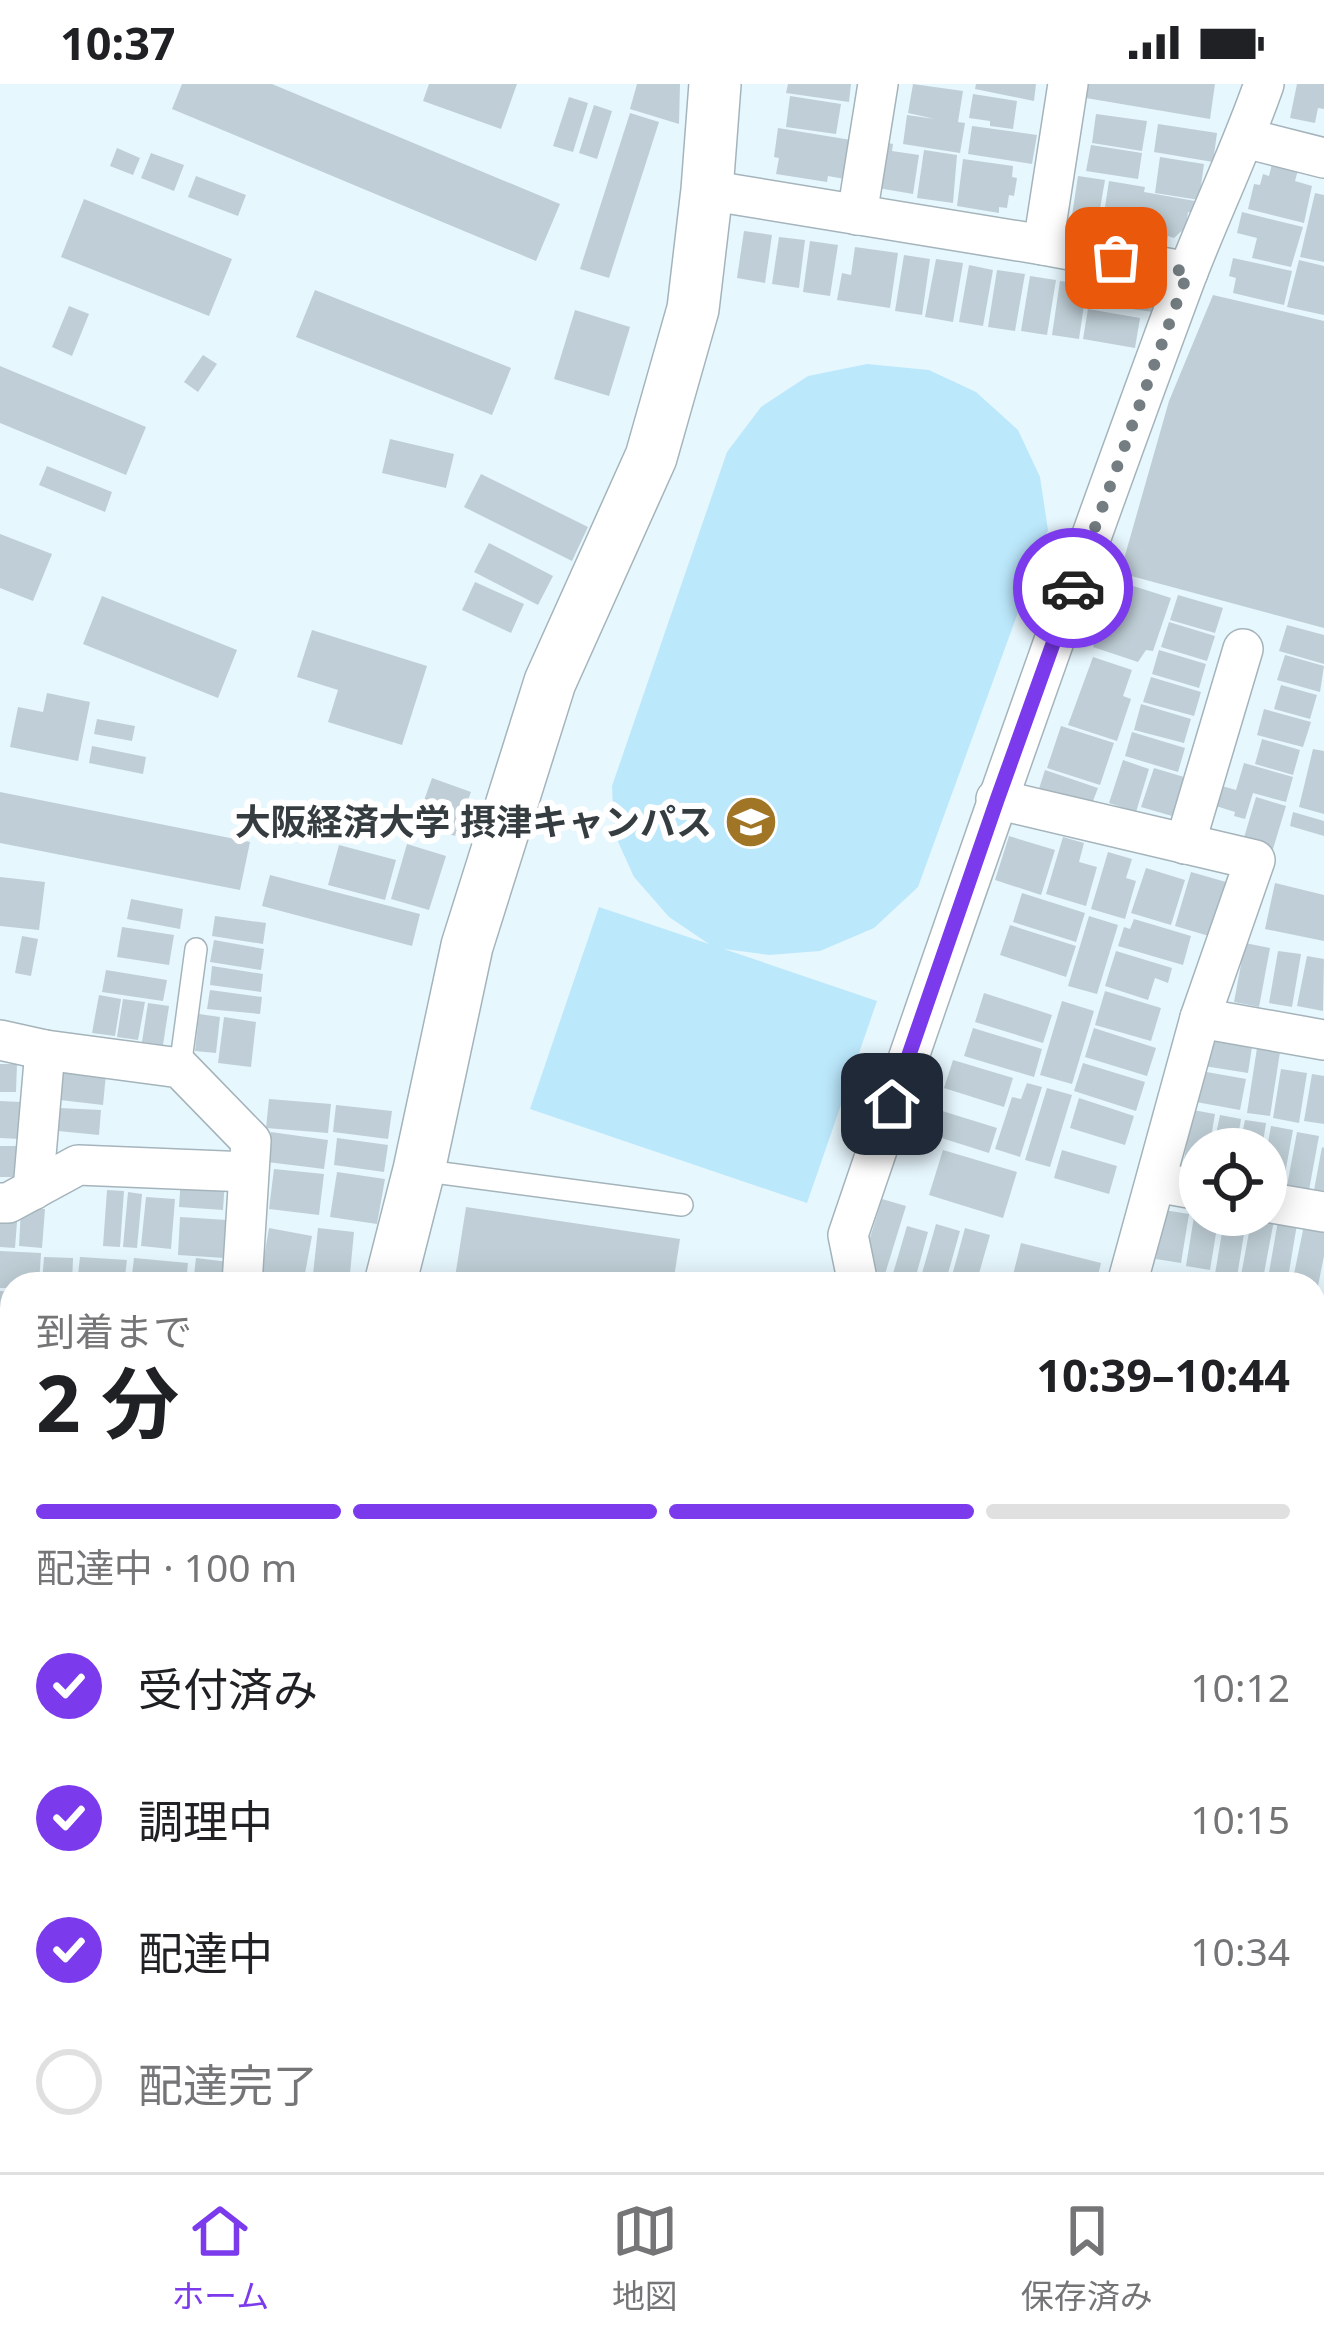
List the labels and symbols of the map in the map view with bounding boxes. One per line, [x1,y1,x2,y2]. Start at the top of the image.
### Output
pin [1065,207,1167,309]
courier [1013,528,1133,648]
school or university icon: 大阪経済大学 摂津キャンパス [723,794,779,850]
place label: 大阪経済大学 摂津キャンパス [235,797,712,846]
pin [841,1053,943,1155]

